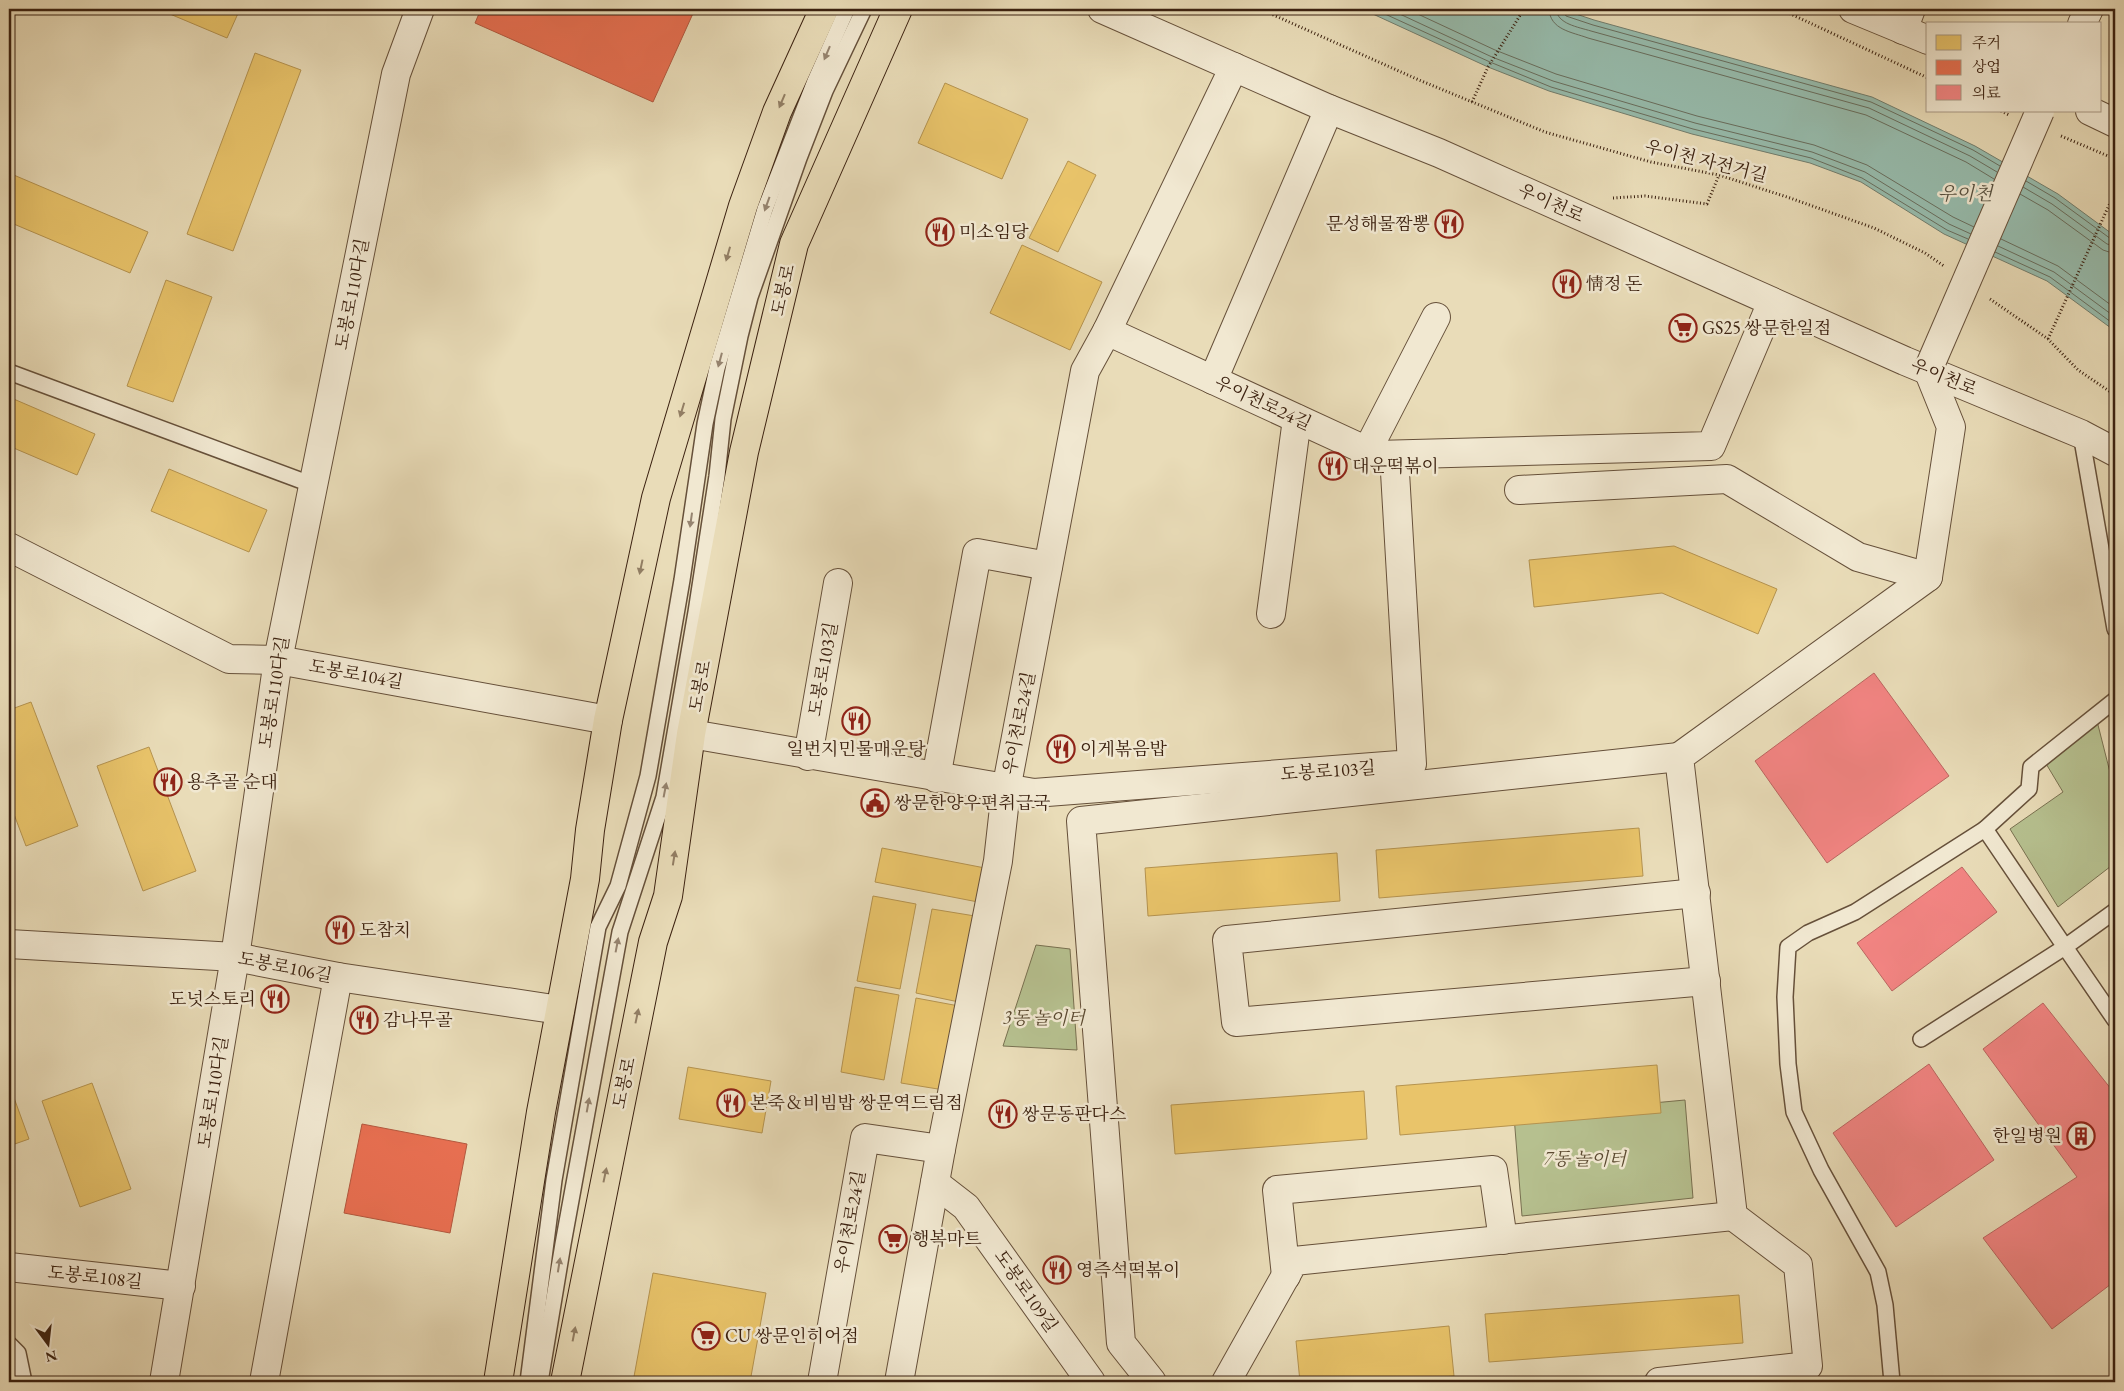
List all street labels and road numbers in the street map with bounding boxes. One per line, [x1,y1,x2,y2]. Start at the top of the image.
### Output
street label: 우이천 자전거길 [1643,134,1770,187]
street label: 우이천로 [1515,178,1588,227]
street label: 도봉로110다길 [329,236,374,351]
street label: 도봉로 [765,262,800,318]
street label: 우이천로 [1908,353,1981,400]
street label: 우이천로24길 [1211,370,1315,435]
street label: 도봉로103길 [803,620,842,718]
street label: 도봉로110다길 [253,634,294,749]
street label: 도봉로104길 [307,654,405,693]
street label: 도봉로 [683,658,716,714]
street label: 우이천로24길 [997,670,1040,776]
street label: 도봉로103길 [1280,756,1376,785]
street label: 도봉로106길 [236,946,334,987]
street label: 도봉로110다길 [192,1034,233,1149]
street label: 도봉로 [607,1055,640,1111]
street label: 우이천로24길 [829,1169,870,1275]
street label: 도봉로109길 [990,1245,1063,1336]
street label: 도봉로108길 [46,1260,144,1293]

